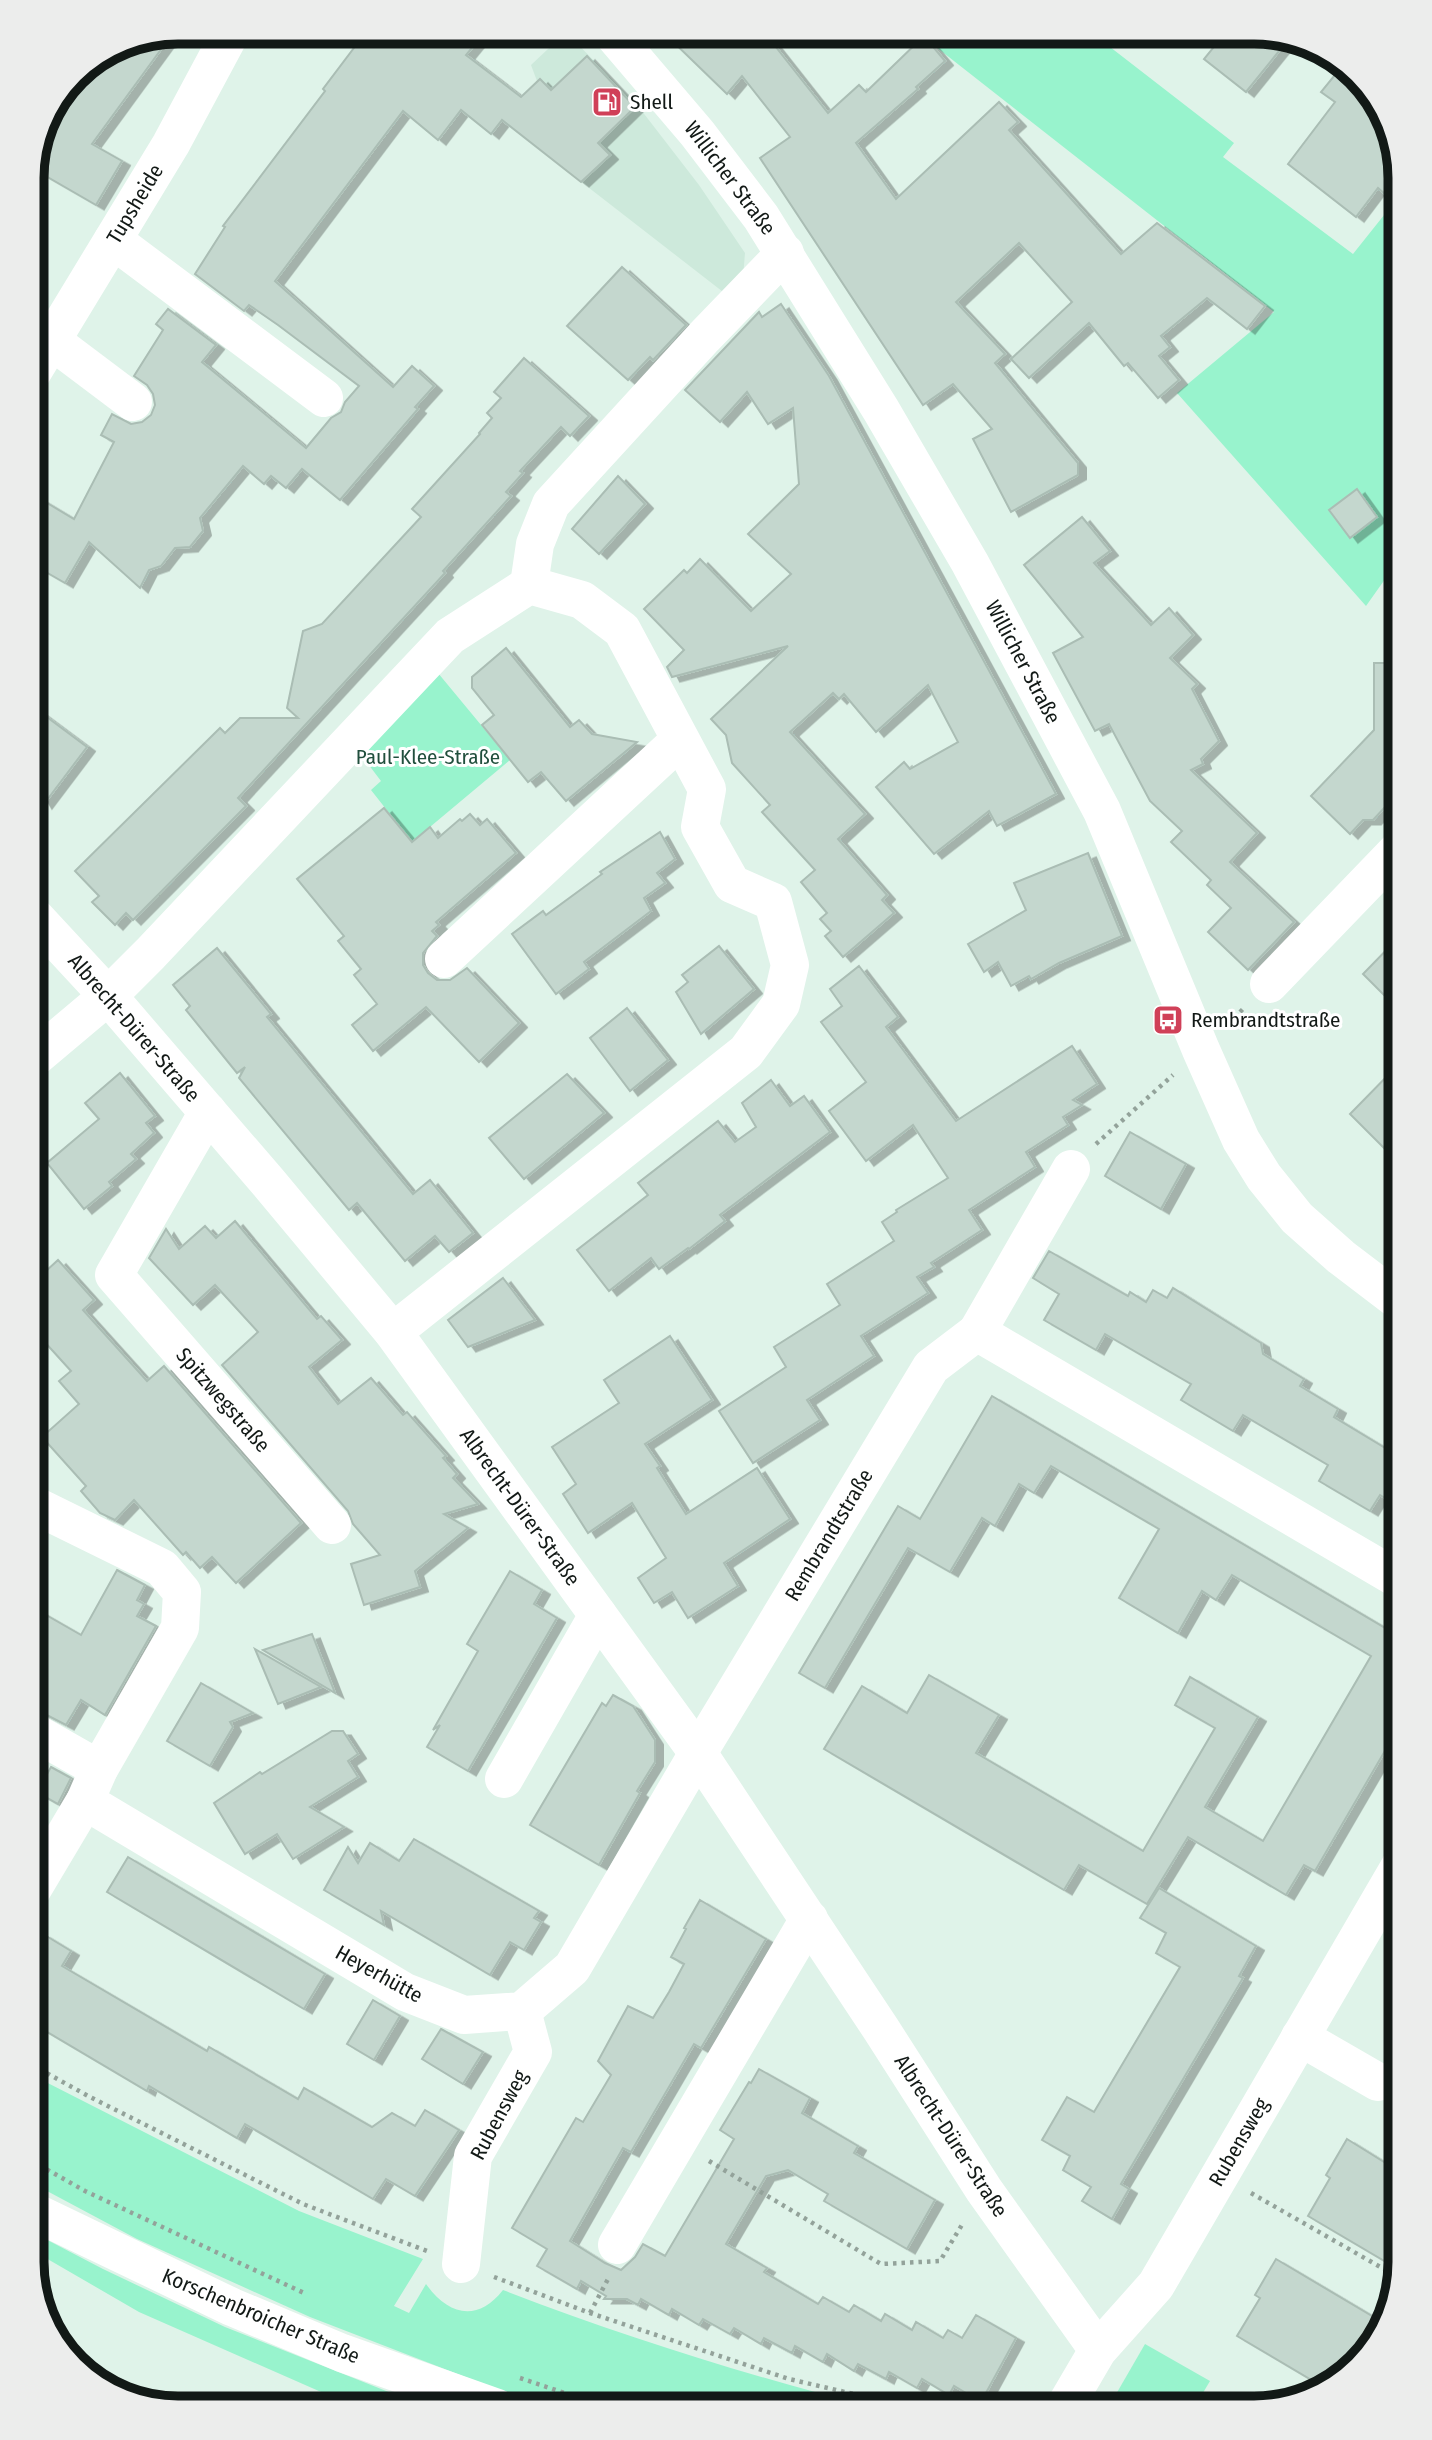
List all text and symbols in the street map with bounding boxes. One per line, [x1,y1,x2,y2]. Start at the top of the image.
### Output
fuel station icon: Shell [590,85,624,119]
place label: Shell [630,89,673,115]
street label: Willicher Straße [679,116,781,240]
street label: Tupsheide [101,159,169,249]
street label: Willicher Straße [980,596,1066,728]
park label: Paul-Klee-Straße [356,744,500,770]
street label: Albrecht-Dürer-Straße [62,948,206,1108]
bus stop icon: Rembrandtstraße [1151,1003,1185,1037]
place label: Rembrandtstraße [1191,1007,1340,1033]
street label: Spitzwegstraße [170,1342,276,1458]
street label: Albrecht-Dürer-Straße [454,1423,586,1591]
street label: Rembrandtstraße [779,1464,879,1606]
street label: Heyerhütte [331,1939,427,2009]
street label: Albrecht-Dürer-Straße [889,2050,1013,2222]
street label: Rubensweg [465,2066,534,2164]
street label: Rubensweg [1203,2093,1275,2191]
street label: Korschenbroicher Straße [158,2263,364,2369]

